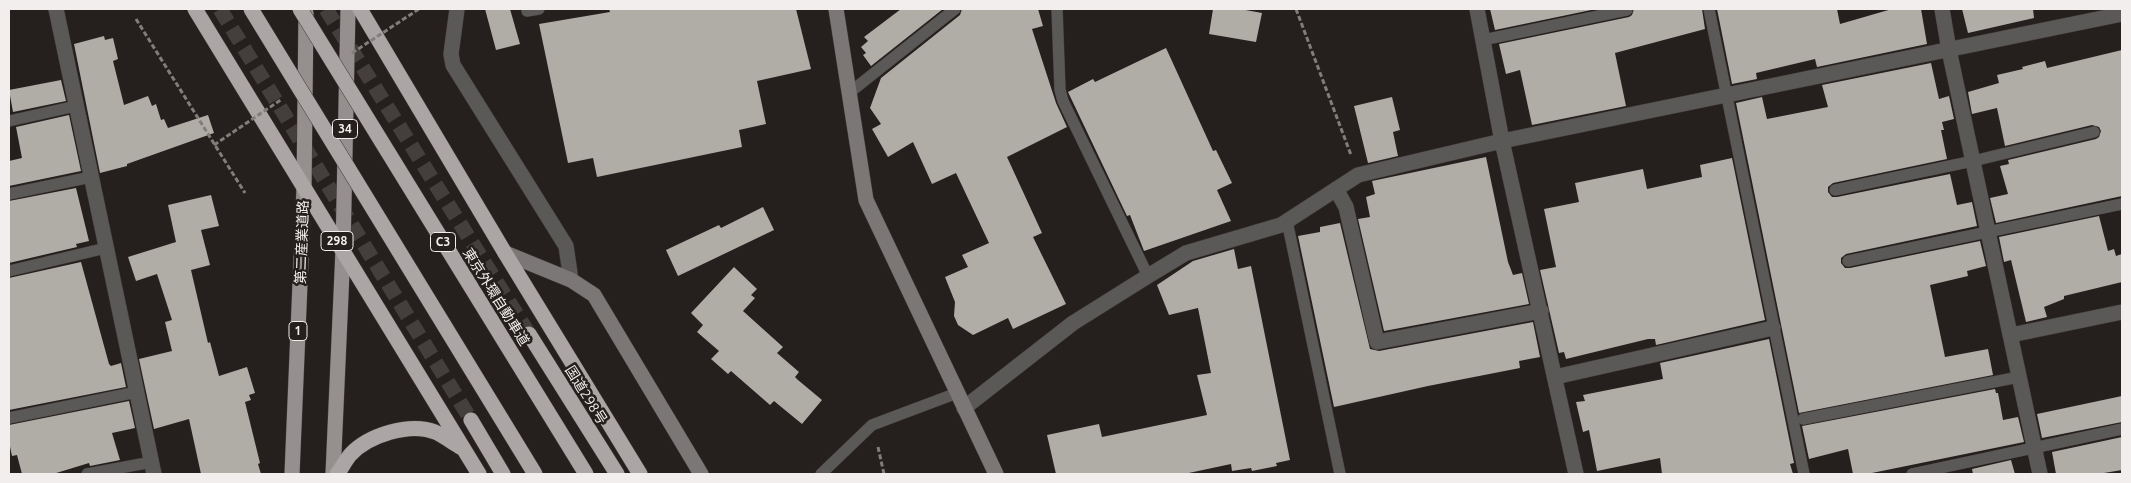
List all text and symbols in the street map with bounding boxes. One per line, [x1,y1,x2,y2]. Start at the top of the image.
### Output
road number: 34 [332,120,358,138]
street label: 第二産業道路 [292,200,312,284]
road number: 298 [321,232,353,250]
road number: C3 [430,232,456,252]
street label: 東京外環自動車道 [459,245,533,349]
road number: 1 [289,322,307,341]
street label: 国道298号 [561,363,611,427]

